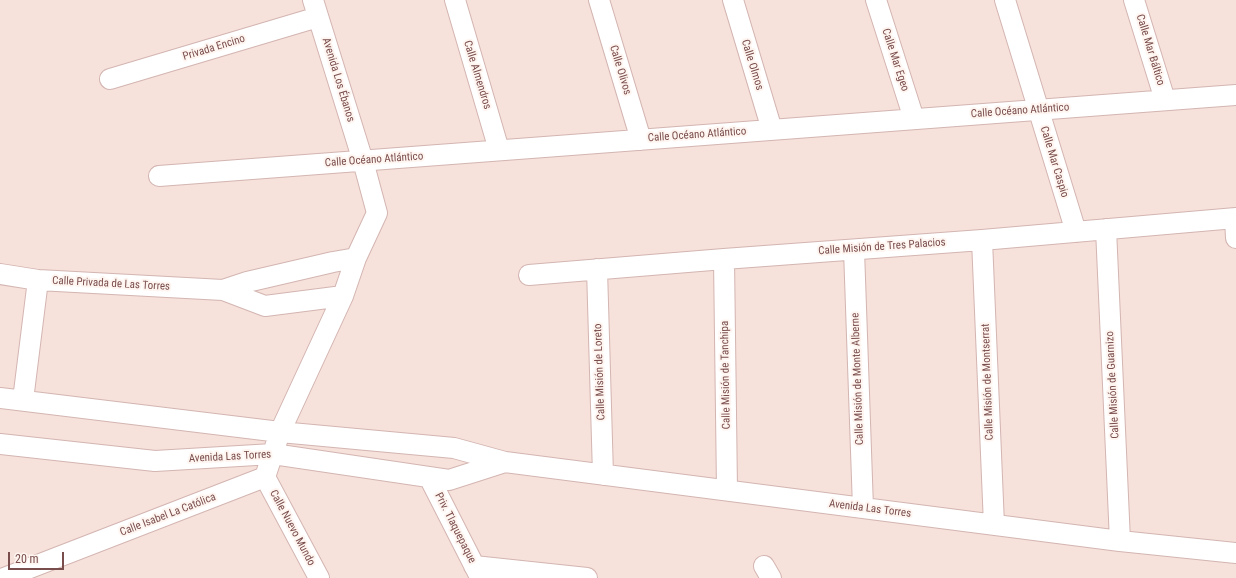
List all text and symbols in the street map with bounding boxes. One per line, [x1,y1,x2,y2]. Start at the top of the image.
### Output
street label: Calle Mar Báltico [1133,13,1167,87]
street label: Calle Mar Egeo [879,27,911,93]
street label: Privada Encino [181,32,247,64]
street label: Avenida Los Ébanos [319,36,357,124]
street label: Calle Olmos [738,38,766,92]
street label: Calle Almendros [460,39,494,111]
street label: Calle Olivos [606,44,634,96]
street label: Calle Océano Atlántico [970,101,1070,121]
street label: Calle Océano Atlántico [647,125,747,145]
street label: Calle Mar Caspio [1037,125,1071,199]
street label: Calle Océano Atlántico [324,150,424,170]
street label: Calle Misión de Tres Palacios [818,236,946,258]
street label: Calle Privada de Las Torres [52,274,170,294]
street label: Calle Misión de Monte Alberne [849,313,867,445]
street label: Calle Misión de Tanchipa [718,321,734,429]
street label: Calle Misión de Loreto [592,323,608,421]
street label: Calle Misión de Montserrat [979,323,997,441]
street label: Calle Misión de Guarnizo [1104,331,1122,439]
street label: Avenida Las Torres [188,448,272,466]
street label: Calle Nuevo Mundo [266,488,318,568]
street label: Priv. Tlaquepaque [431,490,479,566]
street label: Calle Isabel La Católica [118,491,218,539]
street label: Avenida Las Torres [828,497,912,521]
scale bar [10,544,66,570]
text: 20 m [15,552,39,566]

